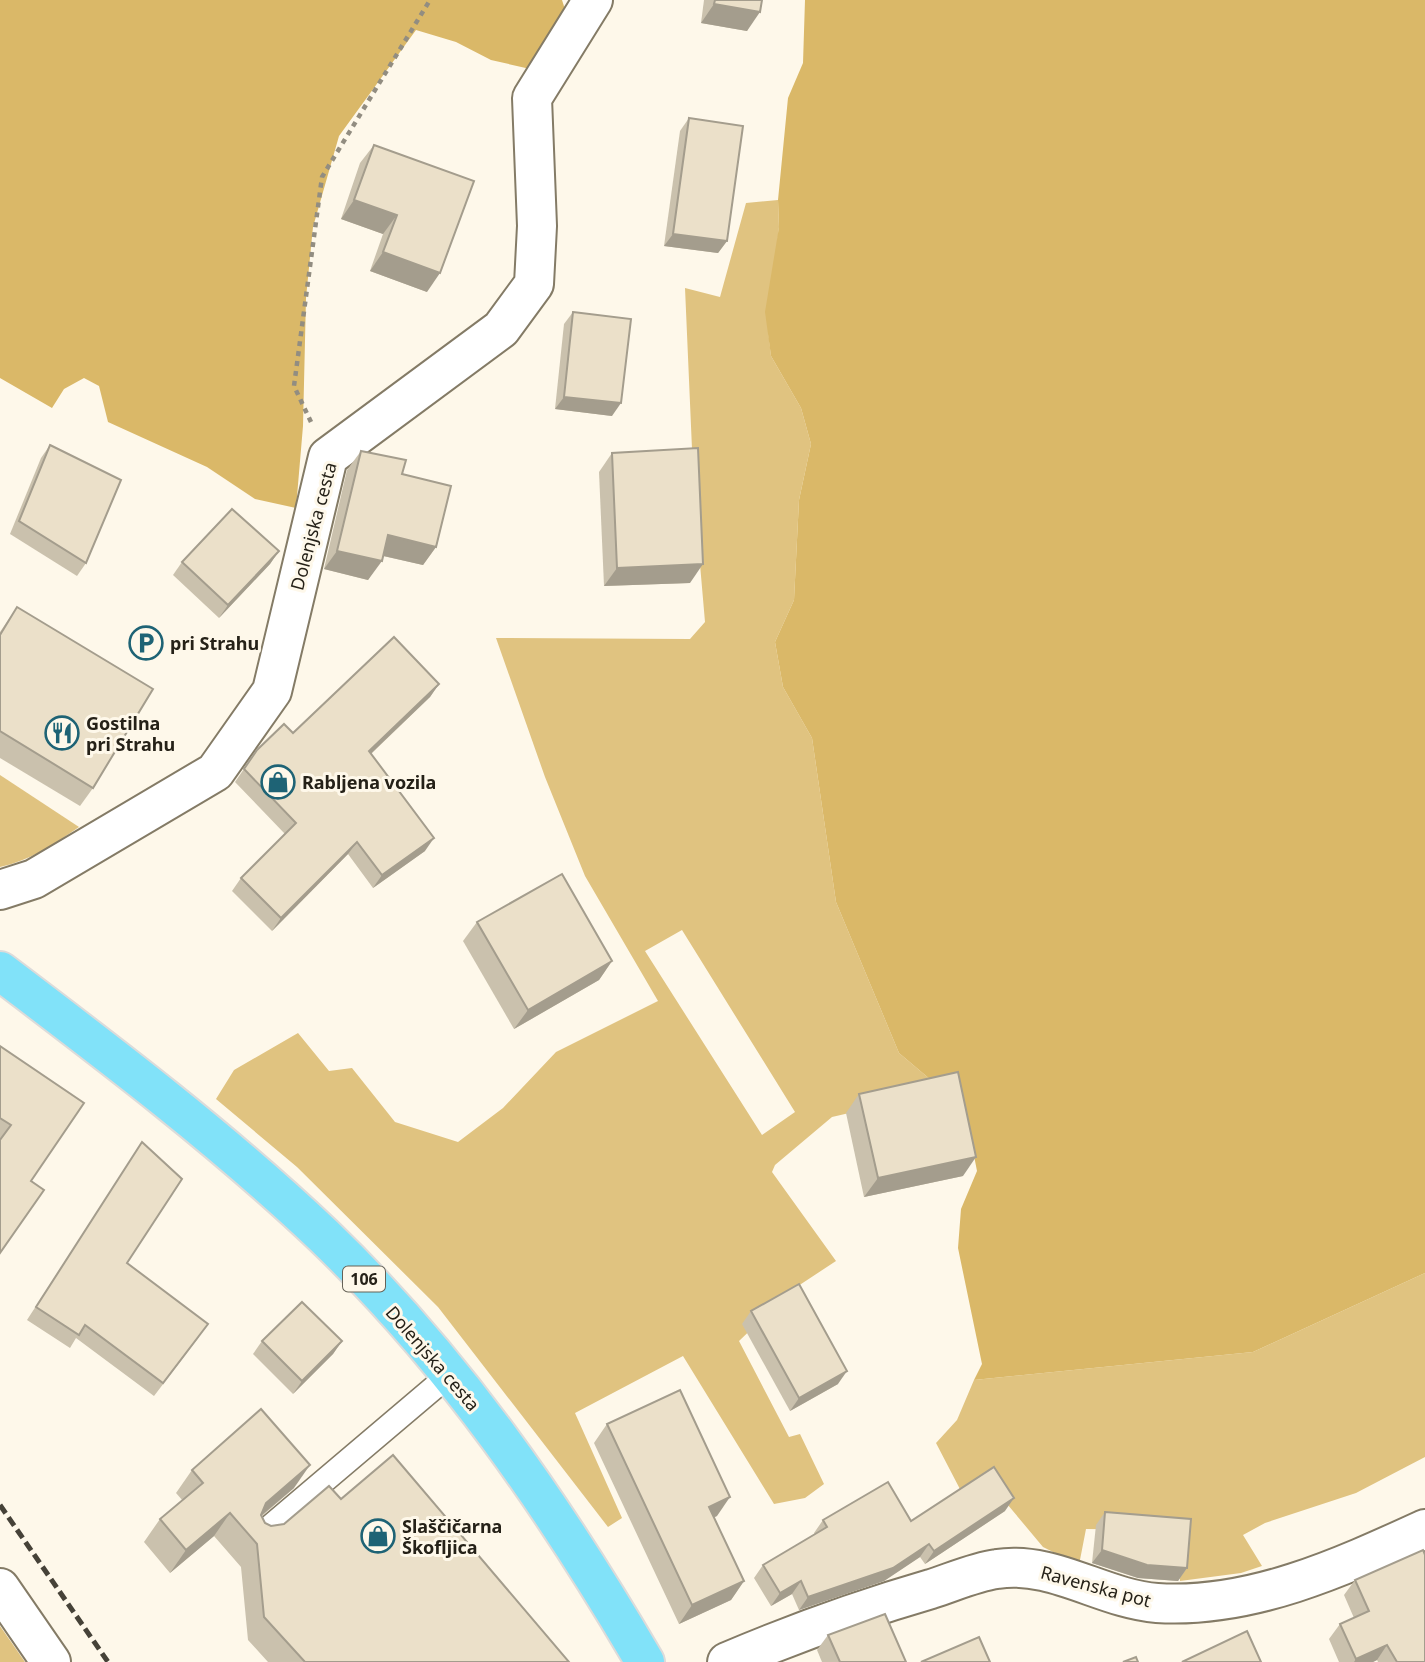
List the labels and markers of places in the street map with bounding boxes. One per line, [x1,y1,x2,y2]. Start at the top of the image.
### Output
parking icon: pri Strahu [127,624,165,662]
place label: pri Strahu [170,631,259,655]
place label: Gostilna pri Strahu [86,711,175,756]
restaurant icon: Gostilna pri Strahu [43,714,81,752]
shop icon: Rabljena vozila [259,763,297,801]
place label: Rabljena vozila [302,770,436,794]
place label: Slaščičarna Škofljica [402,1514,502,1559]
shop icon: Slaščičarna Škofljica [359,1517,397,1555]

